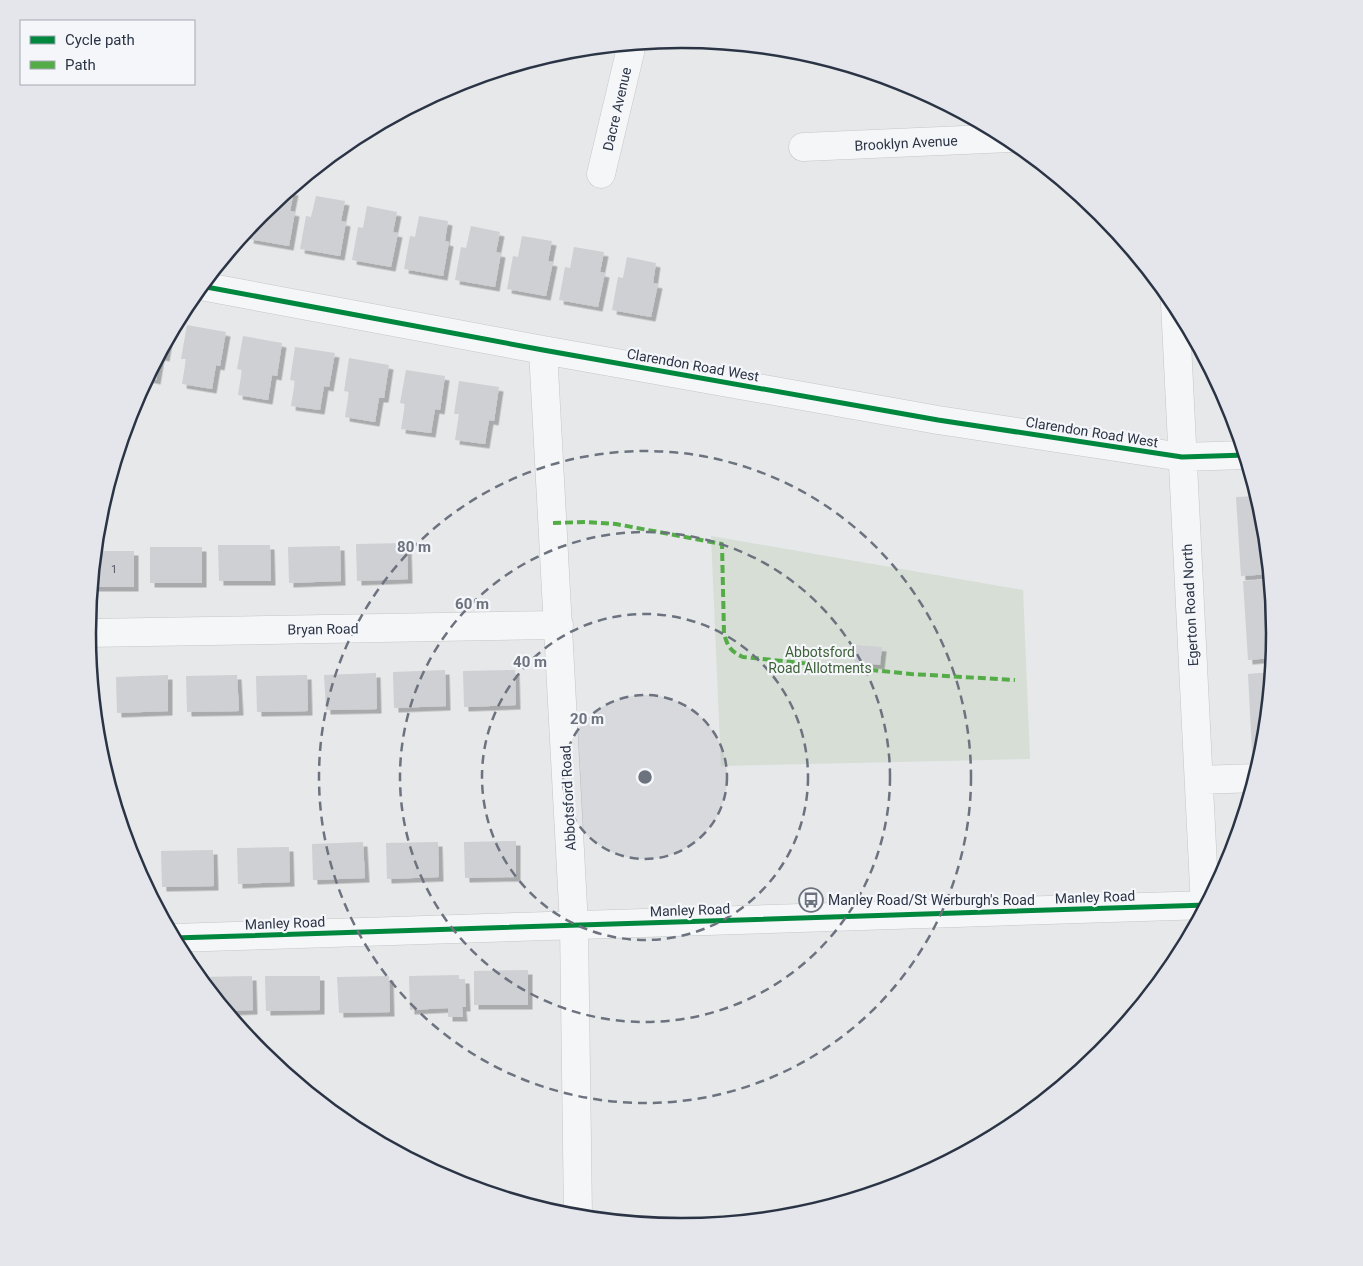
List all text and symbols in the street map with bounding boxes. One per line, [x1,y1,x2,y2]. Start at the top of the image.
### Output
legend [20,20,195,85]
text: Cycle path [65,31,135,49]
text: Path [65,56,96,74]
street label: Dacre Avenue [600,66,634,152]
street label: Brooklyn Avenue [854,132,958,154]
street label: Clarendon Road West [626,345,761,385]
street label: Clarendon Road West [1025,414,1160,450]
text: 80 m [397,538,431,556]
street label: Egerton Road North [1179,543,1201,667]
house number: 1 [111,563,117,576]
text: 60 m [455,595,489,613]
street label: Bryan Road [287,620,359,638]
park label: Abbotsford Road Allotments [768,644,872,676]
text: 40 m [513,653,547,671]
text: 20 m [570,710,604,728]
street label: Abbotsford Road [557,745,579,851]
centre of rings [636,768,654,786]
bus stop icon: Manley Road/St Werburgh's Road [798,887,824,913]
street label: Manley Road [1054,888,1136,906]
place label: Manley Road/St Werburgh's Road [828,892,1035,908]
street label: Manley Road [649,901,731,919]
street label: Manley Road [244,914,326,932]

